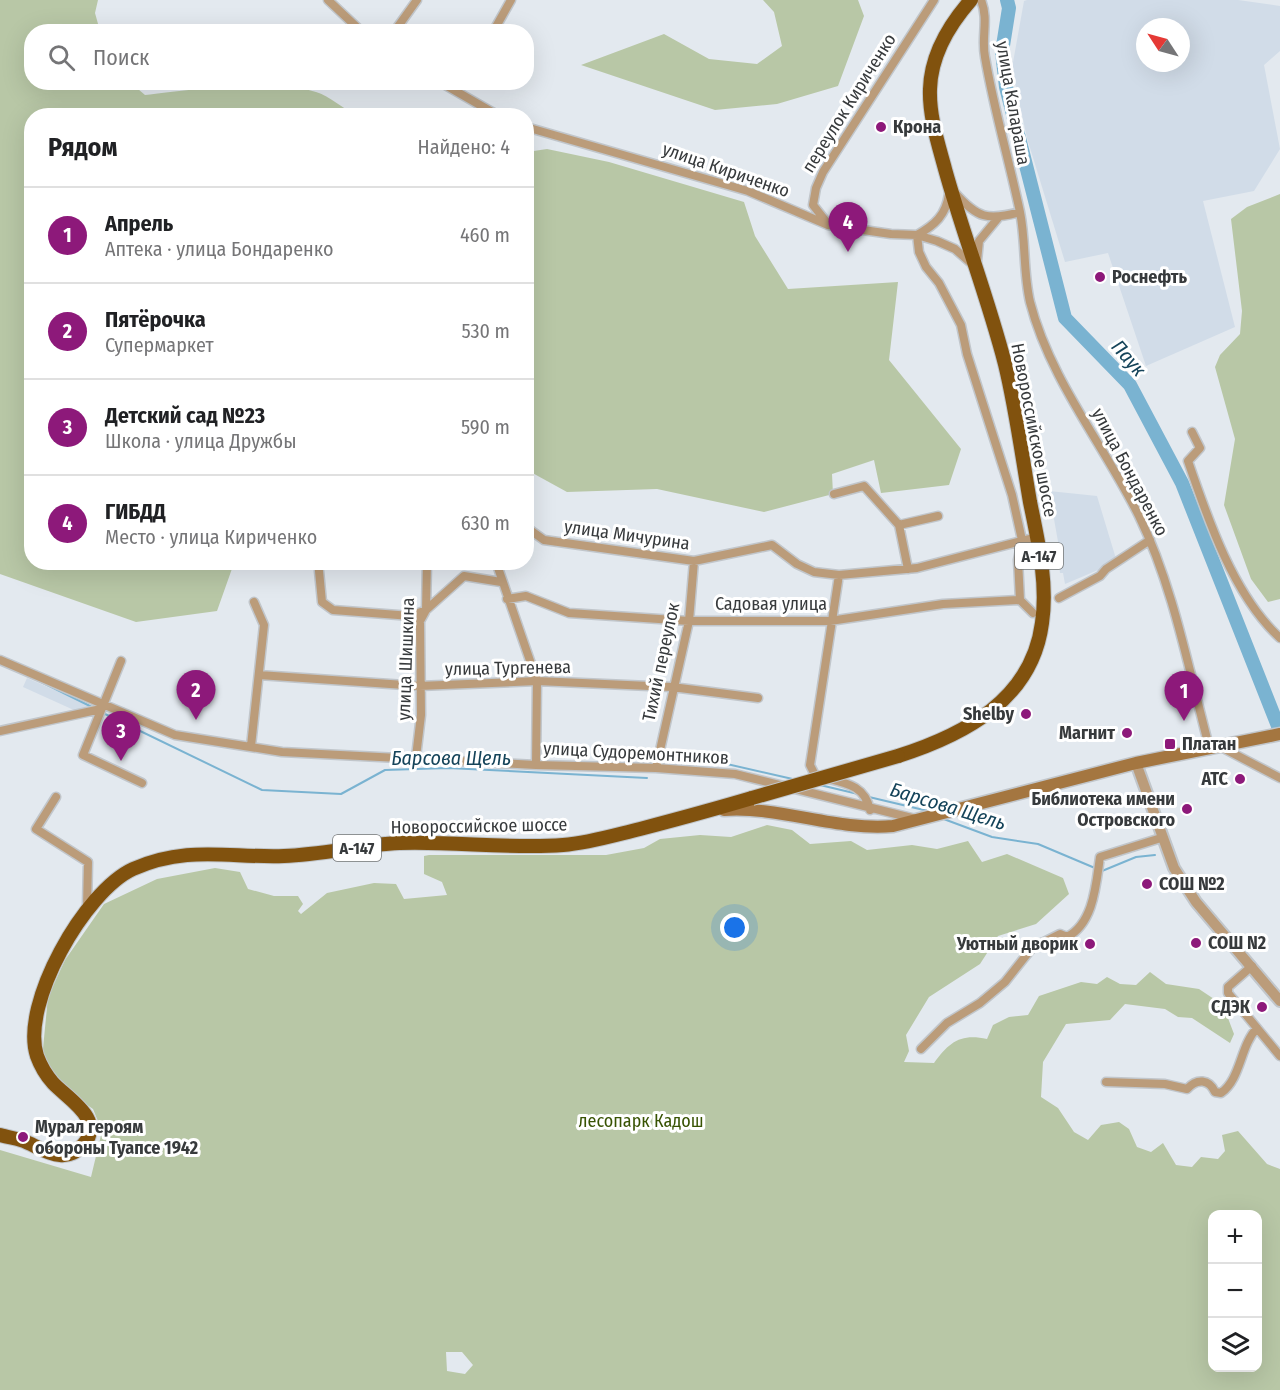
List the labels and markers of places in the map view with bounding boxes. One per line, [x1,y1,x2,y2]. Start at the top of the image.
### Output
place label: Крона [893,116,941,138]
marker: Крона [874,120,888,134]
pin: 4 [828,202,868,252]
place label: Роснефть [1112,266,1187,288]
marker: Роснефть [1093,270,1107,284]
pin: 2 [176,670,216,720]
pin: 1 [1164,672,1204,721]
place label: Shelby [963,703,1014,725]
marker: Shelby [1019,707,1033,721]
pin: 3 [102,712,140,761]
place label: Магнит [1059,722,1115,744]
marker: Магнит [1120,726,1134,740]
place label: Платан [1182,733,1236,755]
marker: Платан [1163,737,1177,751]
place label: АТС [1201,768,1229,790]
marker: АТС [1233,772,1247,786]
place label: Библиотека имени Островского [1031,788,1175,831]
marker: Библиотека имени Островского [1180,802,1194,816]
place label: СОШ №2 [1159,873,1225,895]
marker: СОШ №2 [1140,877,1154,891]
place label: СОШ N2 [1208,932,1266,954]
place label: Уютный дворик [956,933,1079,955]
marker: СОШ N2 [1189,936,1203,950]
marker: Уютный дворик [1083,937,1097,951]
place label: СДЭК [1211,996,1251,1018]
marker: СДЭК [1255,1000,1269,1014]
place label: Мурал героям обороны Туапсе 1942 [35,1116,198,1159]
marker: Мурал героям обороны Туапсе 1942 [16,1130,30,1144]

